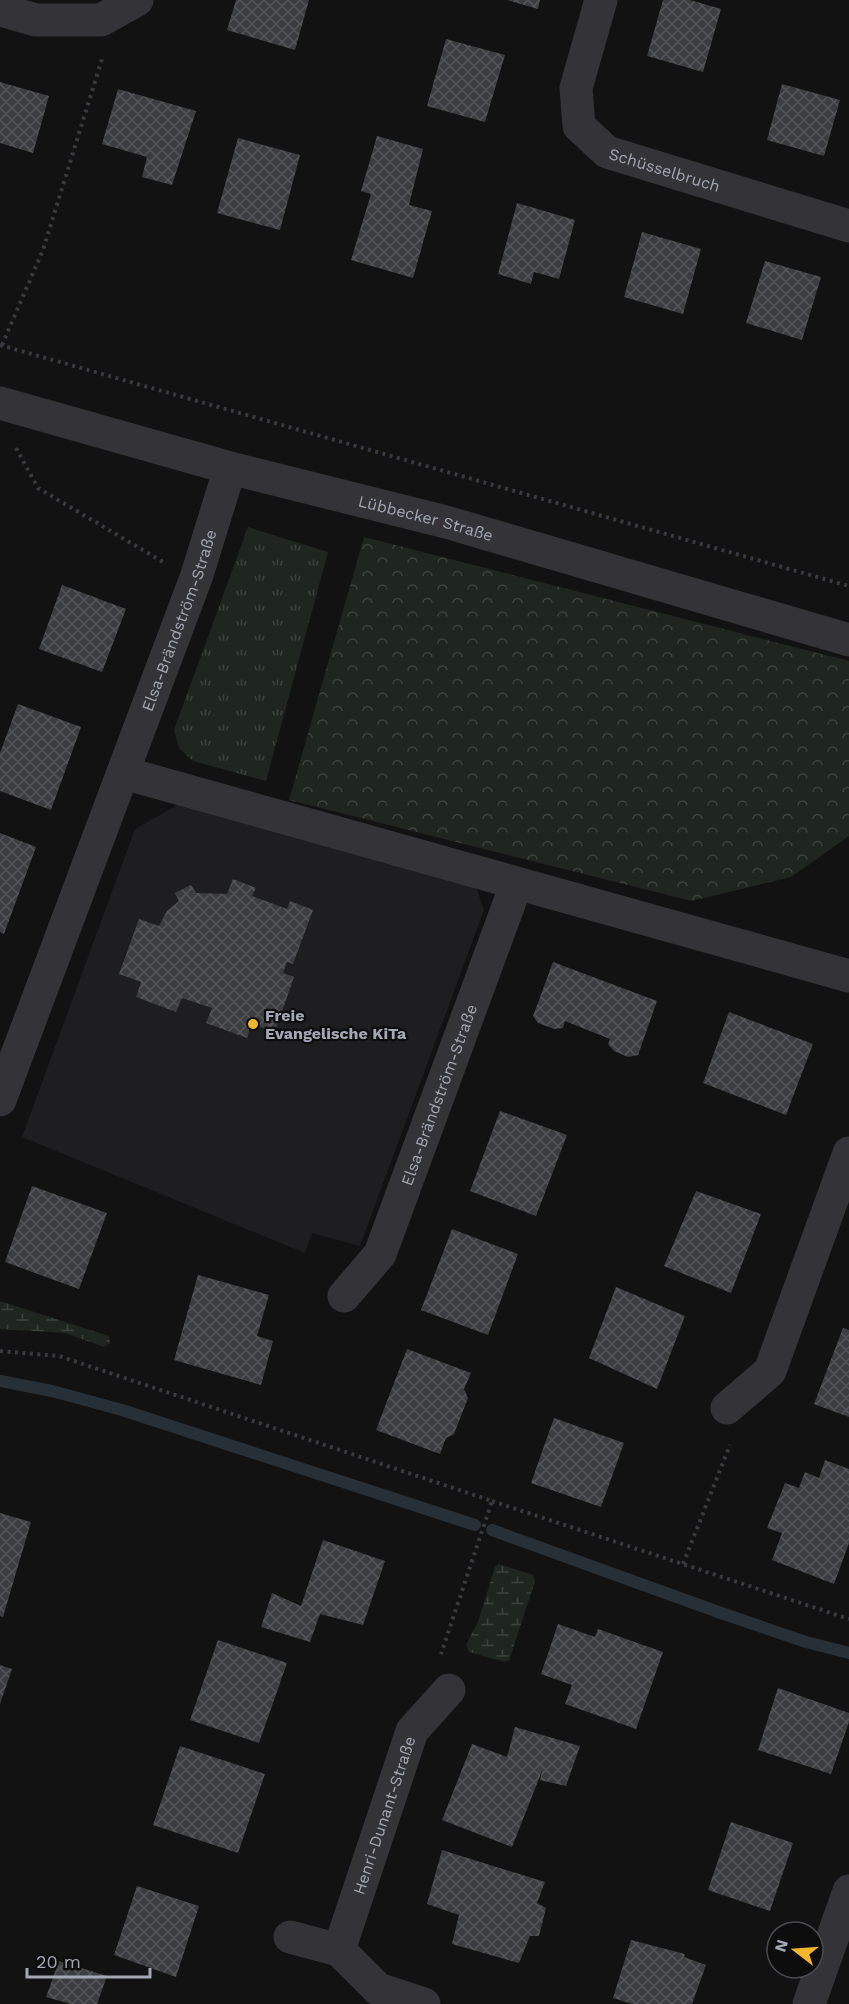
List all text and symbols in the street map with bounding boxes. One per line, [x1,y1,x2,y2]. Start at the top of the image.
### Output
street label: Schüsselbruch [606,144,722,196]
street label: Lübbecker Straße [356,491,495,545]
street label: Elsa-Brändström-Straße [138,527,220,714]
street label: Elsa-Brändström-Straße [397,1002,481,1188]
place label: Freie Evangelische KiTa [265,1006,407,1043]
marker: Freie Evangelische KiTa [246,1017,260,1031]
street label: Henri-Dunant-Straße [349,1734,420,1897]
north arrow [765,1920,825,1980]
text: N [770,1937,792,1954]
scale bar [27,1941,150,1979]
text: 20 m [36,1951,81,1972]

